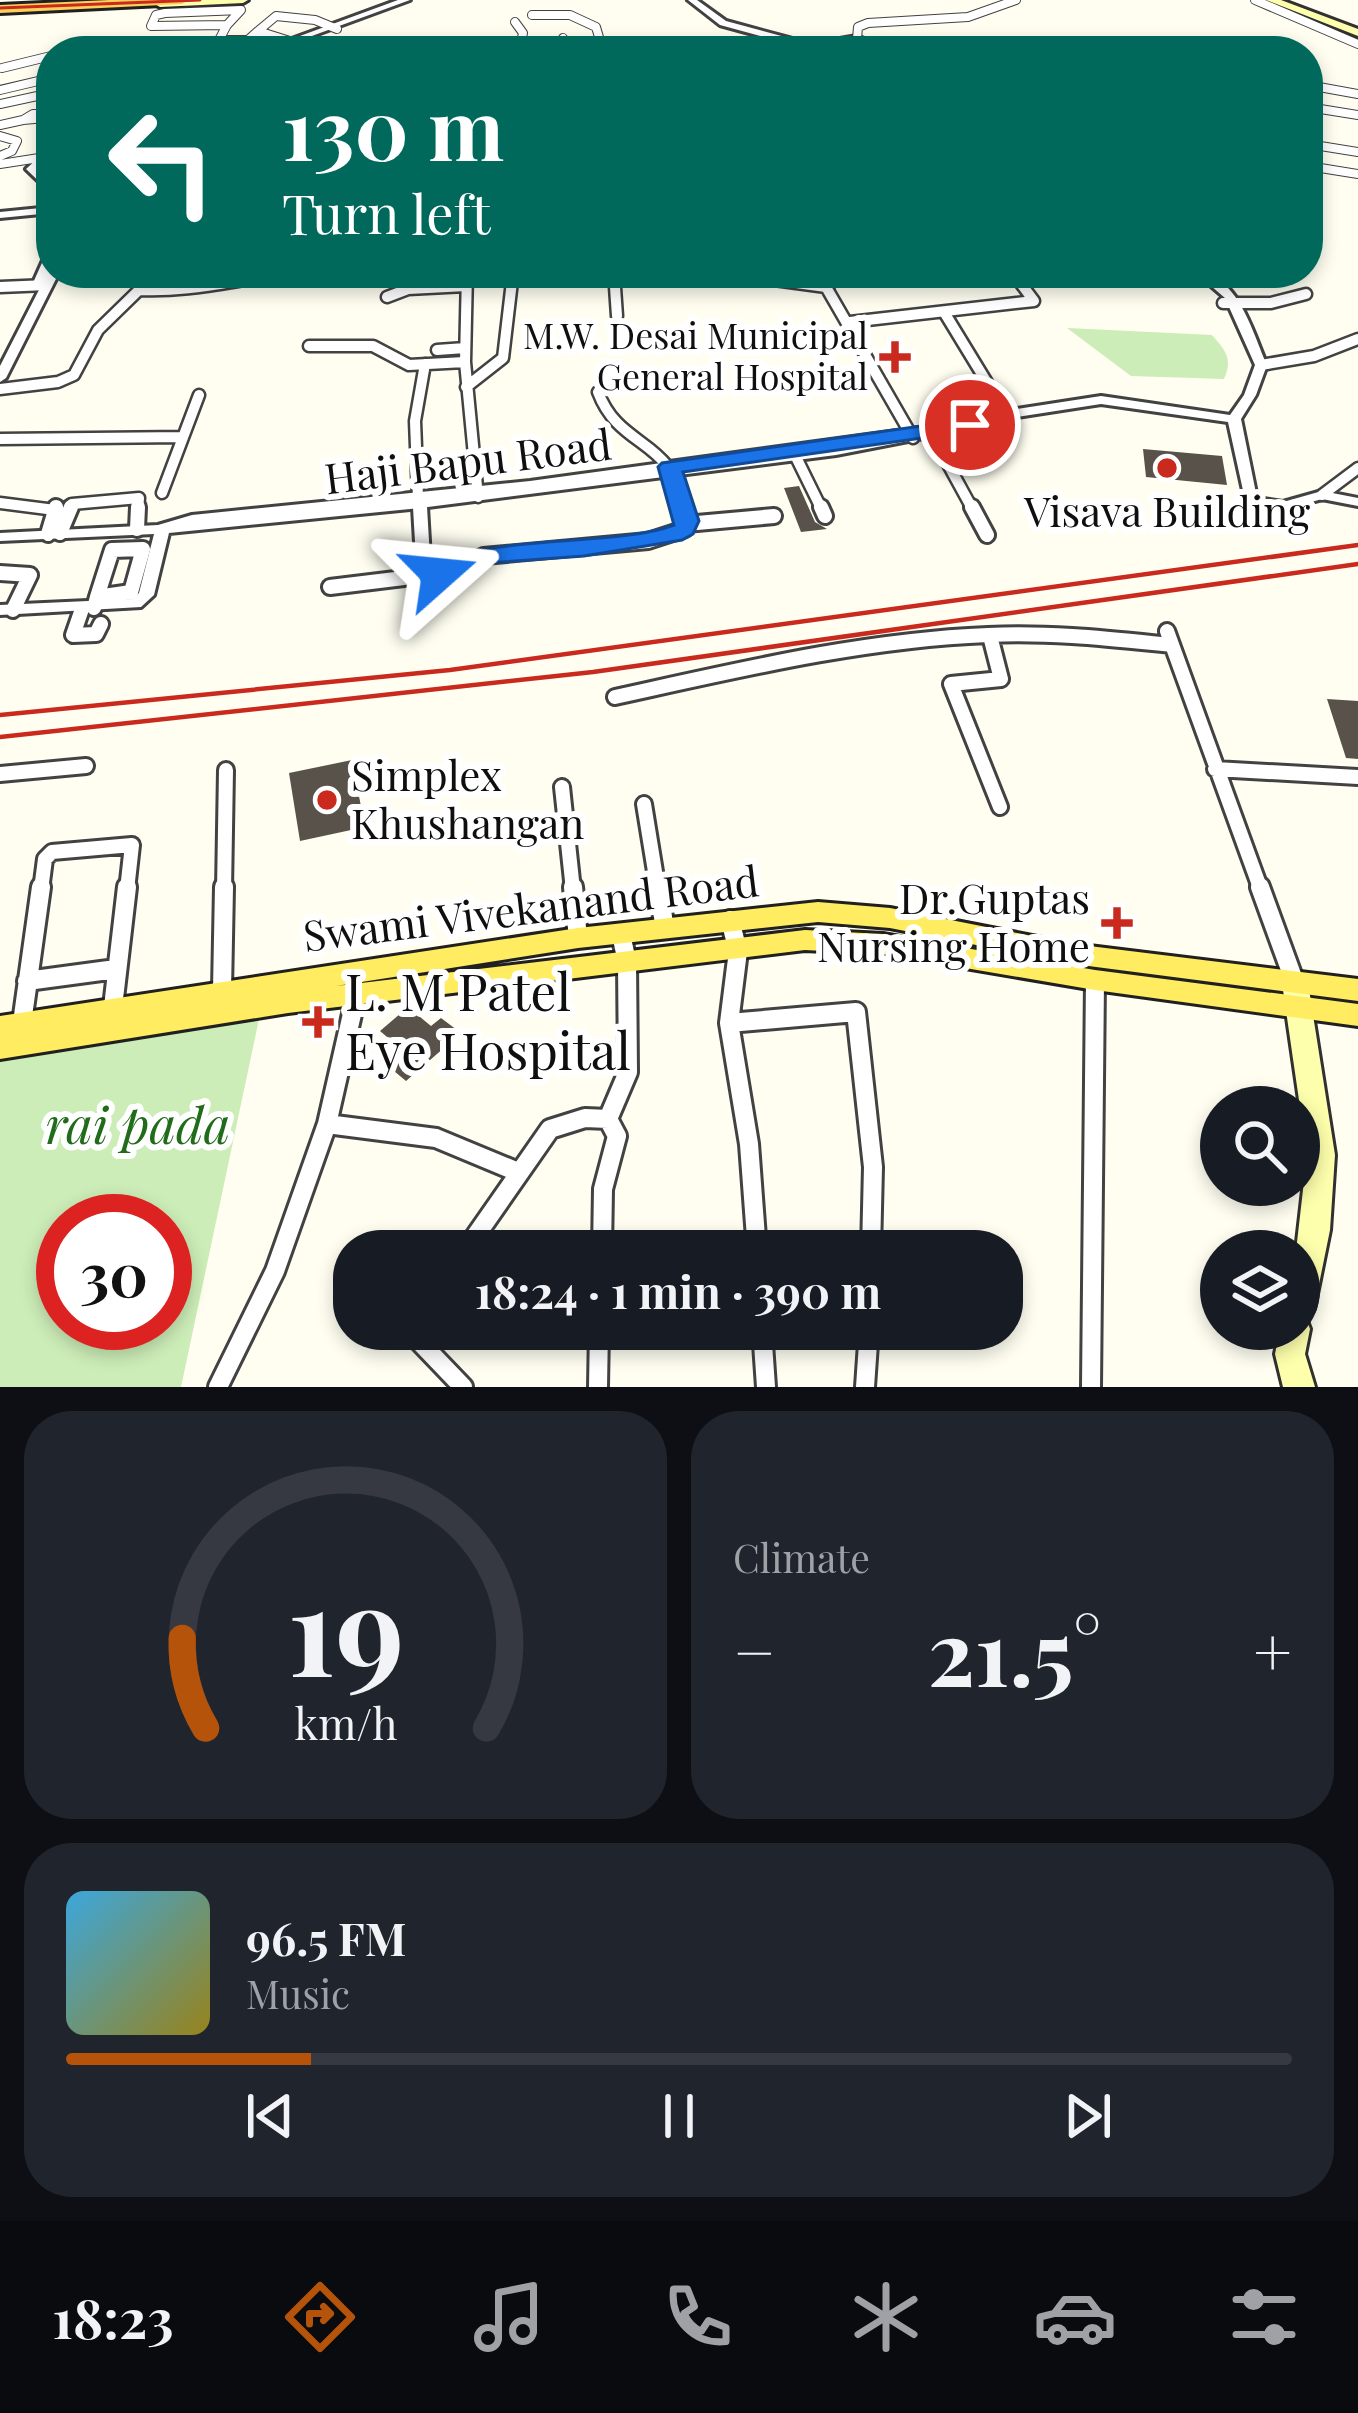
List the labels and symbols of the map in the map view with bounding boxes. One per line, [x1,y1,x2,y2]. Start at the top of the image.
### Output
place label: M.W. Desai Municipal General Hospital [523,310,868,399]
marker: M.W. Desai Municipal General Hospital [879,341,911,373]
pin [919,374,1021,476]
street label: Haji Bapu Road [321,415,614,505]
marker: Visava Building [1154,455,1180,481]
place label: Visava Building [1023,482,1310,538]
position arrow [376,511,502,637]
place label: Simplex Khushangan [351,746,584,850]
marker: Simplex Khushangan [314,787,340,813]
street label: Swami Vivekanand Road [300,851,762,963]
place label: Dr.Guptas Nursing Home [817,869,1090,973]
marker: Dr.Guptas Nursing Home [1101,907,1133,939]
place label: L. M Patel Eye Hospital [345,956,631,1083]
marker: L. M Patel Eye Hospital [302,1006,334,1038]
park label: rai pada [46,1089,230,1157]
speed limit sign: 30 [36,1194,192,1350]

